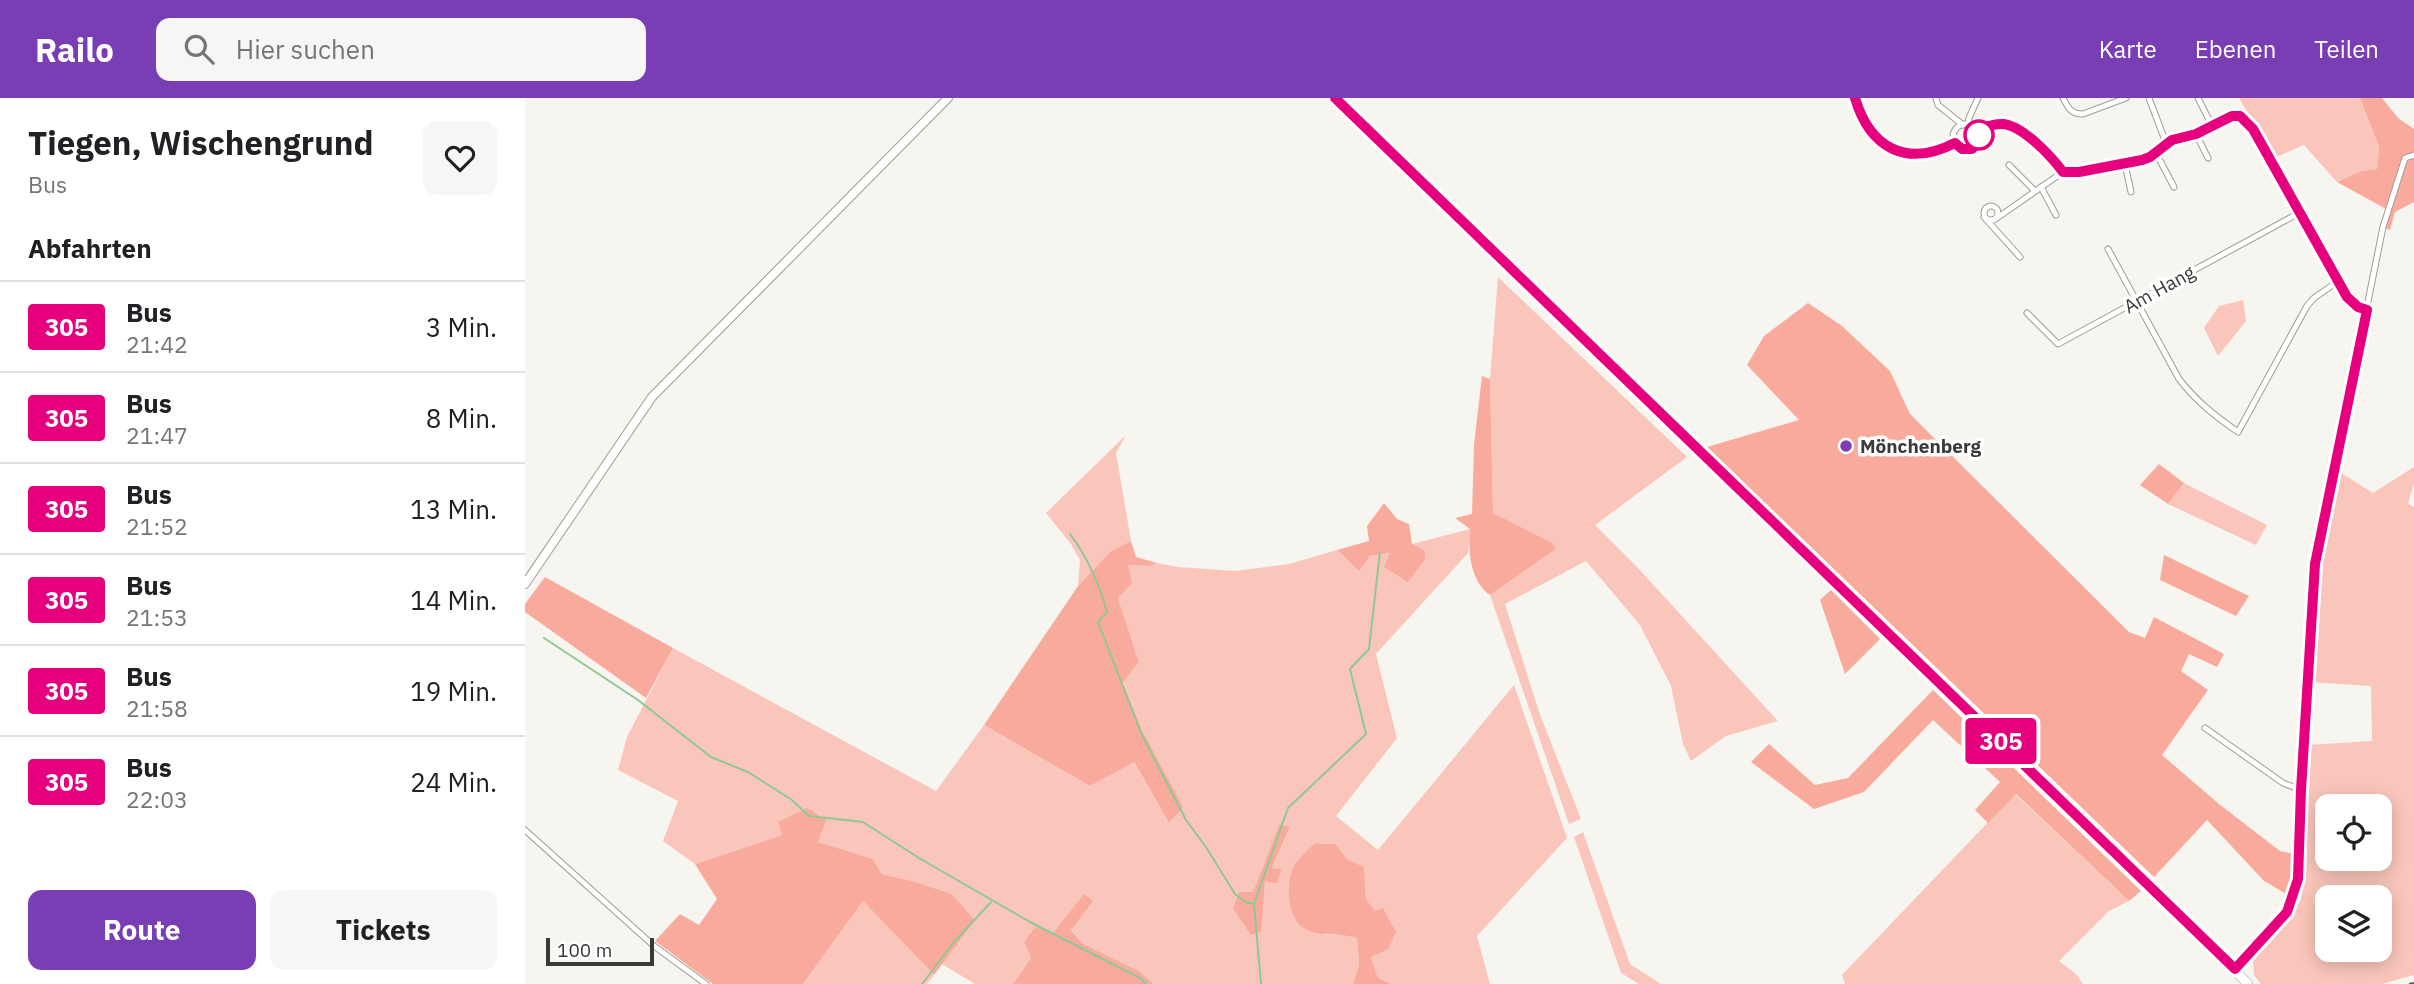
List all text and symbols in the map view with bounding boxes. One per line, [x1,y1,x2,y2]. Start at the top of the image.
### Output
search box [156,18,646,81]
text: Railo [35,28,114,71]
icon: search [180,30,218,68]
text: Hier suchen [236,32,375,66]
text: Karte [2099,33,2157,65]
text: Ebenen [2195,33,2276,65]
text: Teilen [2314,33,2379,65]
unlabelled marker [1964,120,1994,150]
text: Tiegen, Wischengrund [28,121,374,164]
button: heart [423,121,497,195]
text: Bus [28,169,67,199]
text: Abfahrten [28,231,152,265]
street label: Am Hang [2119,260,2199,318]
text: Bus [126,295,172,329]
text: 3 Min. [426,310,497,344]
text: 305 [45,311,88,343]
text: 21:42 [126,329,188,359]
text: Bus [126,386,172,420]
text: 8 Min. [426,401,497,435]
text: 305 [45,402,88,434]
text: 21:47 [126,420,188,450]
place label: Mönchenberg [1860,434,1981,458]
marker: Mönchenberg [1838,438,1854,454]
text: Bus [126,477,172,511]
text: 13 Min. [410,492,497,526]
text: 305 [45,493,88,525]
text: 21:52 [126,511,188,541]
text: Bus [126,568,172,602]
text: 14 Min. [410,583,497,617]
text: 305 [45,584,88,616]
text: 21:53 [126,602,188,632]
text: Bus [126,659,172,693]
text: 19 Min. [410,674,497,708]
text: 305 [45,675,88,707]
text: 21:58 [126,693,188,723]
line badge: 305 [1961,718,2041,764]
text: 305 [1979,725,2023,757]
text: Bus [126,750,172,784]
text: 24 Min. [410,765,497,799]
text: 305 [45,766,88,798]
text: 22:03 [126,784,188,814]
map controls [2315,794,2392,962]
button: locate [2315,794,2392,871]
button: layers [2315,885,2392,962]
button: Route [28,890,256,970]
button: Tickets [270,890,497,970]
scale bar [546,935,655,967]
text: 100 m [557,938,612,962]

